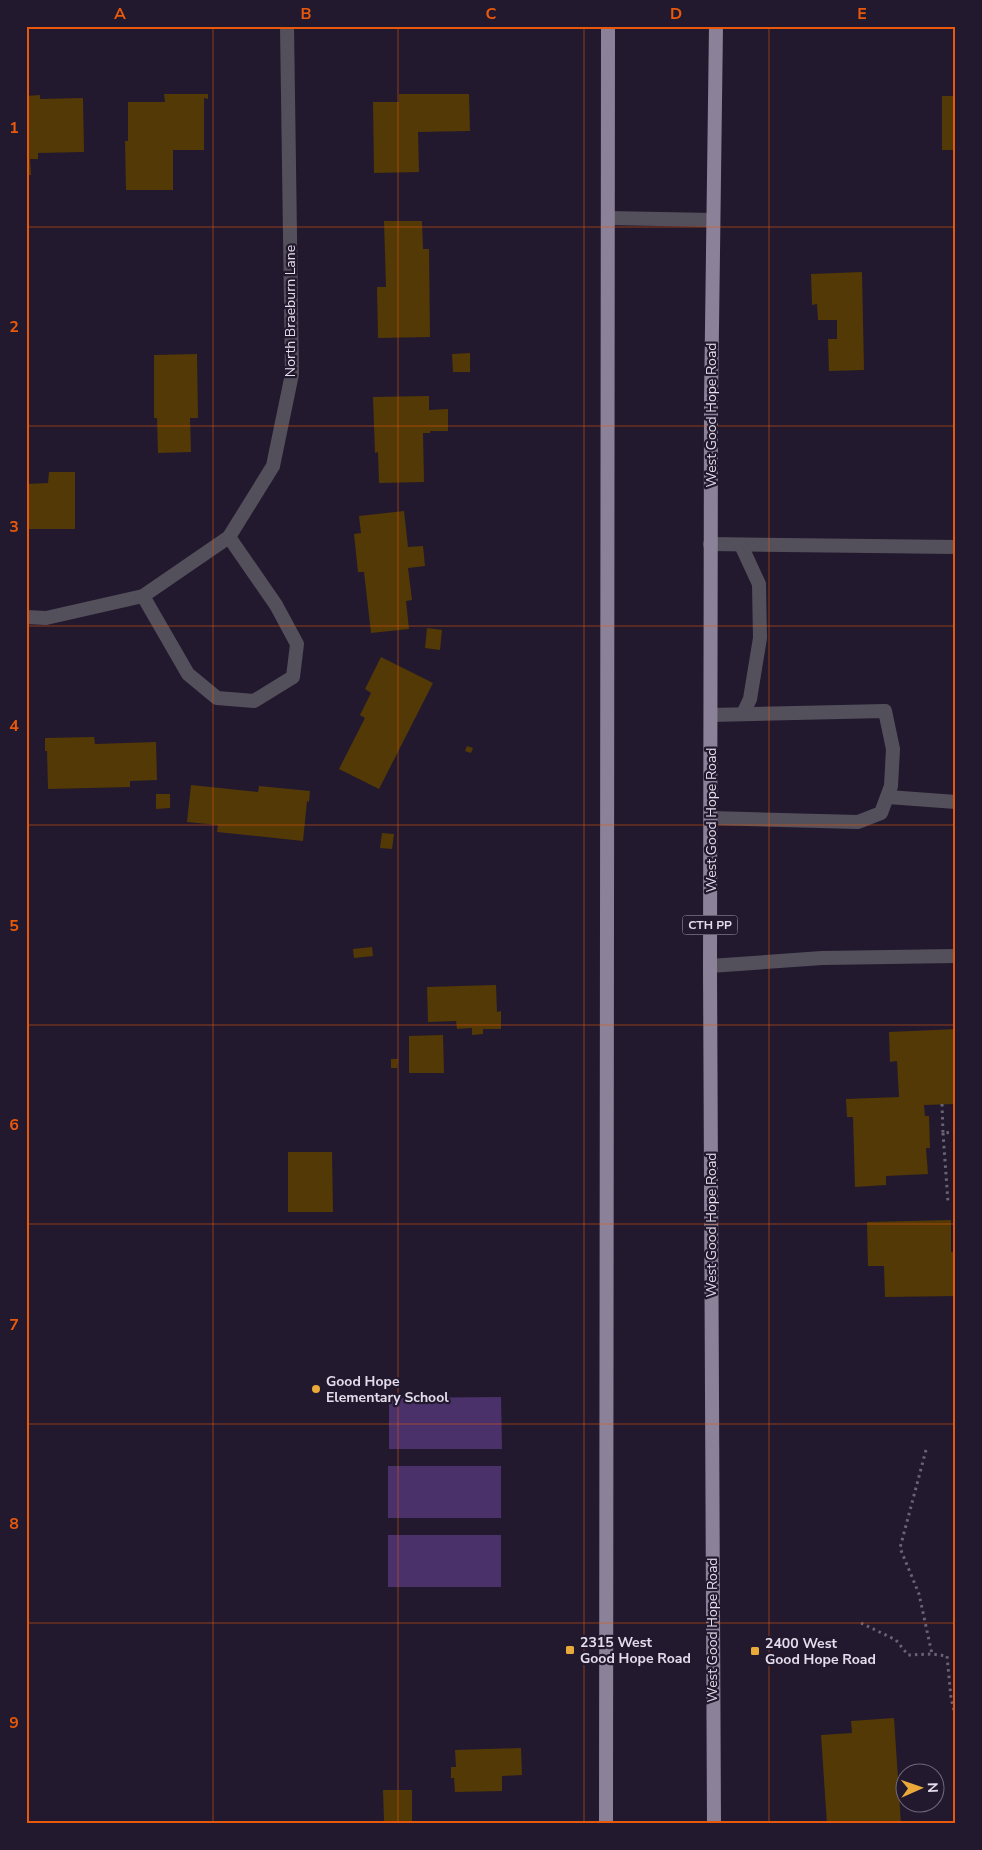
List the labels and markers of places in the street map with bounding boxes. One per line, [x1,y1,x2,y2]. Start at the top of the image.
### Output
place label: Good Hope Elementary School [326,1372,449,1407]
marker: Good Hope Elementary School [310,1383,322,1395]
place label: 2315 West Good Hope Road [580,1633,691,1668]
place label: 2400 West Good Hope Road [765,1634,876,1669]
marker: 2315 West Good Hope Road [564,1644,576,1656]
marker: 2400 West Good Hope Road [749,1645,761,1657]

